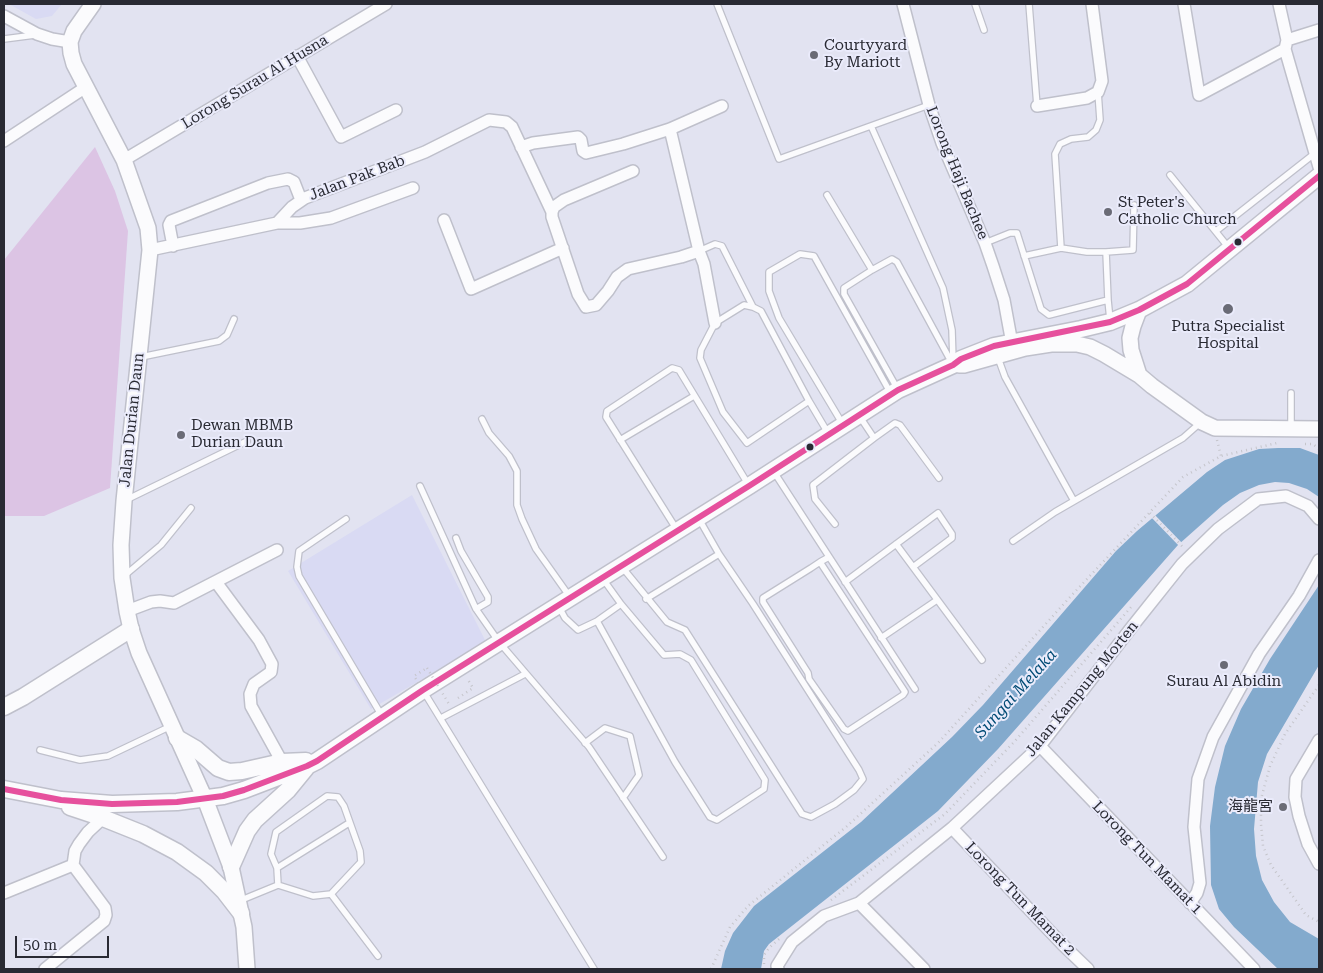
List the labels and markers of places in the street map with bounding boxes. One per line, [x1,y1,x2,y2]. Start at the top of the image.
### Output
place label: Courtyyard By Mariott [824,37,907,72]
marker: Courtyyard By Mariott [808,49,820,61]
place label: St Peter's Catholic Church [1118,194,1237,229]
marker: St Peter's Catholic Church [1102,206,1114,218]
unlabelled marker [1233,237,1243,247]
marker: Putra Specialist Hospital [1221,302,1235,316]
place label: Putra Specialist Hospital [1171,318,1285,353]
place label: Dewan MBMB Durian Daun [191,417,293,452]
marker: Dewan MBMB Durian Daun [175,429,187,441]
unlabelled marker [805,442,815,452]
marker: Surau Al Abidin [1218,659,1230,671]
place label: Surau Al Abidin [1167,673,1281,691]
place label: 海龍宮 [1228,798,1273,816]
marker: 海龍宮 [1277,801,1289,813]

